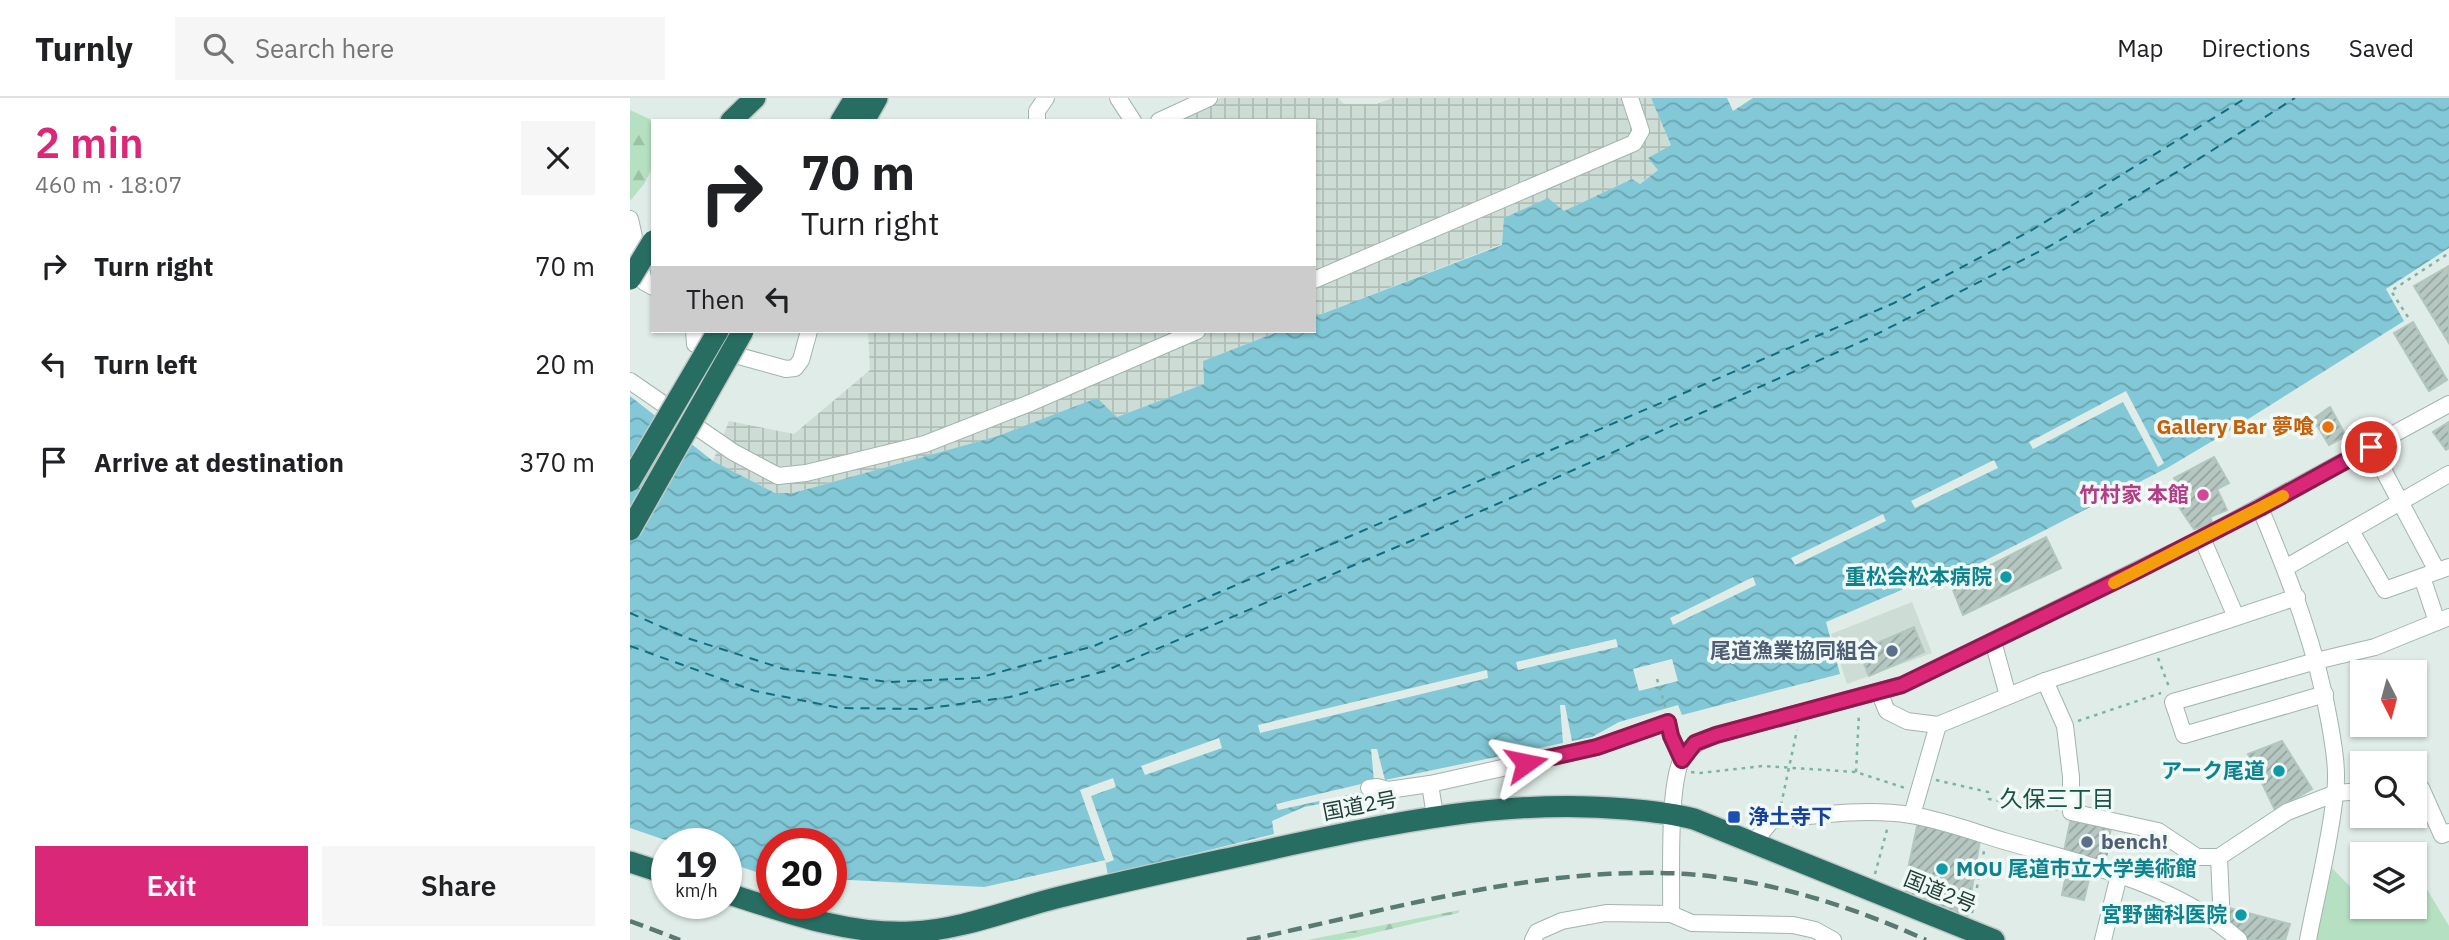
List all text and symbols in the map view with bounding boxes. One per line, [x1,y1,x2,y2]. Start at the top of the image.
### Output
search box [175,17,665,80]
text: Turnly [35,27,133,70]
icon: search [199,29,237,67]
text: Search here [255,31,394,65]
text: Map [2117,32,2163,64]
text: Directions [2201,32,2311,64]
text: Saved [2349,32,2414,64]
text: 2 min [35,115,144,170]
button: close [521,121,595,195]
text: 70 m [801,140,915,203]
icon: right [686,147,777,238]
text: 460 m · 18:07 [35,169,182,199]
text: Turn right [801,202,939,244]
icon: right [35,247,73,285]
text: Turn right [94,249,213,283]
text: 70 m [535,249,595,283]
icon: left [759,280,797,318]
text: Then [686,282,745,316]
icon: left [35,345,73,383]
text: Turn left [94,347,197,381]
text: 20 m [535,347,595,381]
place label: Gallery Bar 夢喰 [2156,412,2314,440]
pin [2341,417,2401,477]
marker: Gallery Bar 夢喰 [2320,419,2336,435]
icon: arrive [2352,428,2390,466]
icon: arrive [35,443,73,481]
text: Arrive at destination [94,445,344,479]
text: 370 m [519,445,595,479]
place label: 竹村家 本館 [2079,480,2189,508]
marker: 竹村家 本館 [2195,487,2211,503]
place label: 重松会松本病院 [1845,562,1992,590]
marker: 重松会松本病院 [1998,569,2014,585]
place label: 尾道漁業協同組合 [1710,636,1878,664]
marker: 尾道漁業協同組合 [1884,643,1900,659]
north arrow [2350,660,2427,737]
map controls [2350,660,2427,919]
position arrow [1489,726,1563,800]
button: search [2350,751,2427,828]
place label: アーク尾道 [2161,756,2265,784]
marker: アーク尾道 [2271,763,2287,779]
district label: 久保三丁目 [2000,783,2115,813]
street label: 国道2号 [1320,784,1400,826]
place label: 浄土寺下 [1748,802,1832,830]
marker: 浄土寺下 [1726,809,1742,825]
place label: bench! [2101,827,2168,855]
speed limit sign: 20 [756,828,847,919]
marker: bench! [2079,834,2095,850]
text: 19 [675,841,718,887]
button: layers [2350,842,2427,919]
button: Exit [35,846,308,926]
button: Share [322,846,595,926]
place label: MOU 尾道市立大学美術館 [1956,854,2197,882]
marker: MOU 尾道市立大学美術館 [1934,861,1950,877]
street label: 国道2号 [1900,864,1981,918]
text: km/h [675,879,718,902]
place label: 宮野歯科医院 [2101,900,2227,928]
marker: 宮野歯科医院 [2233,907,2249,923]

